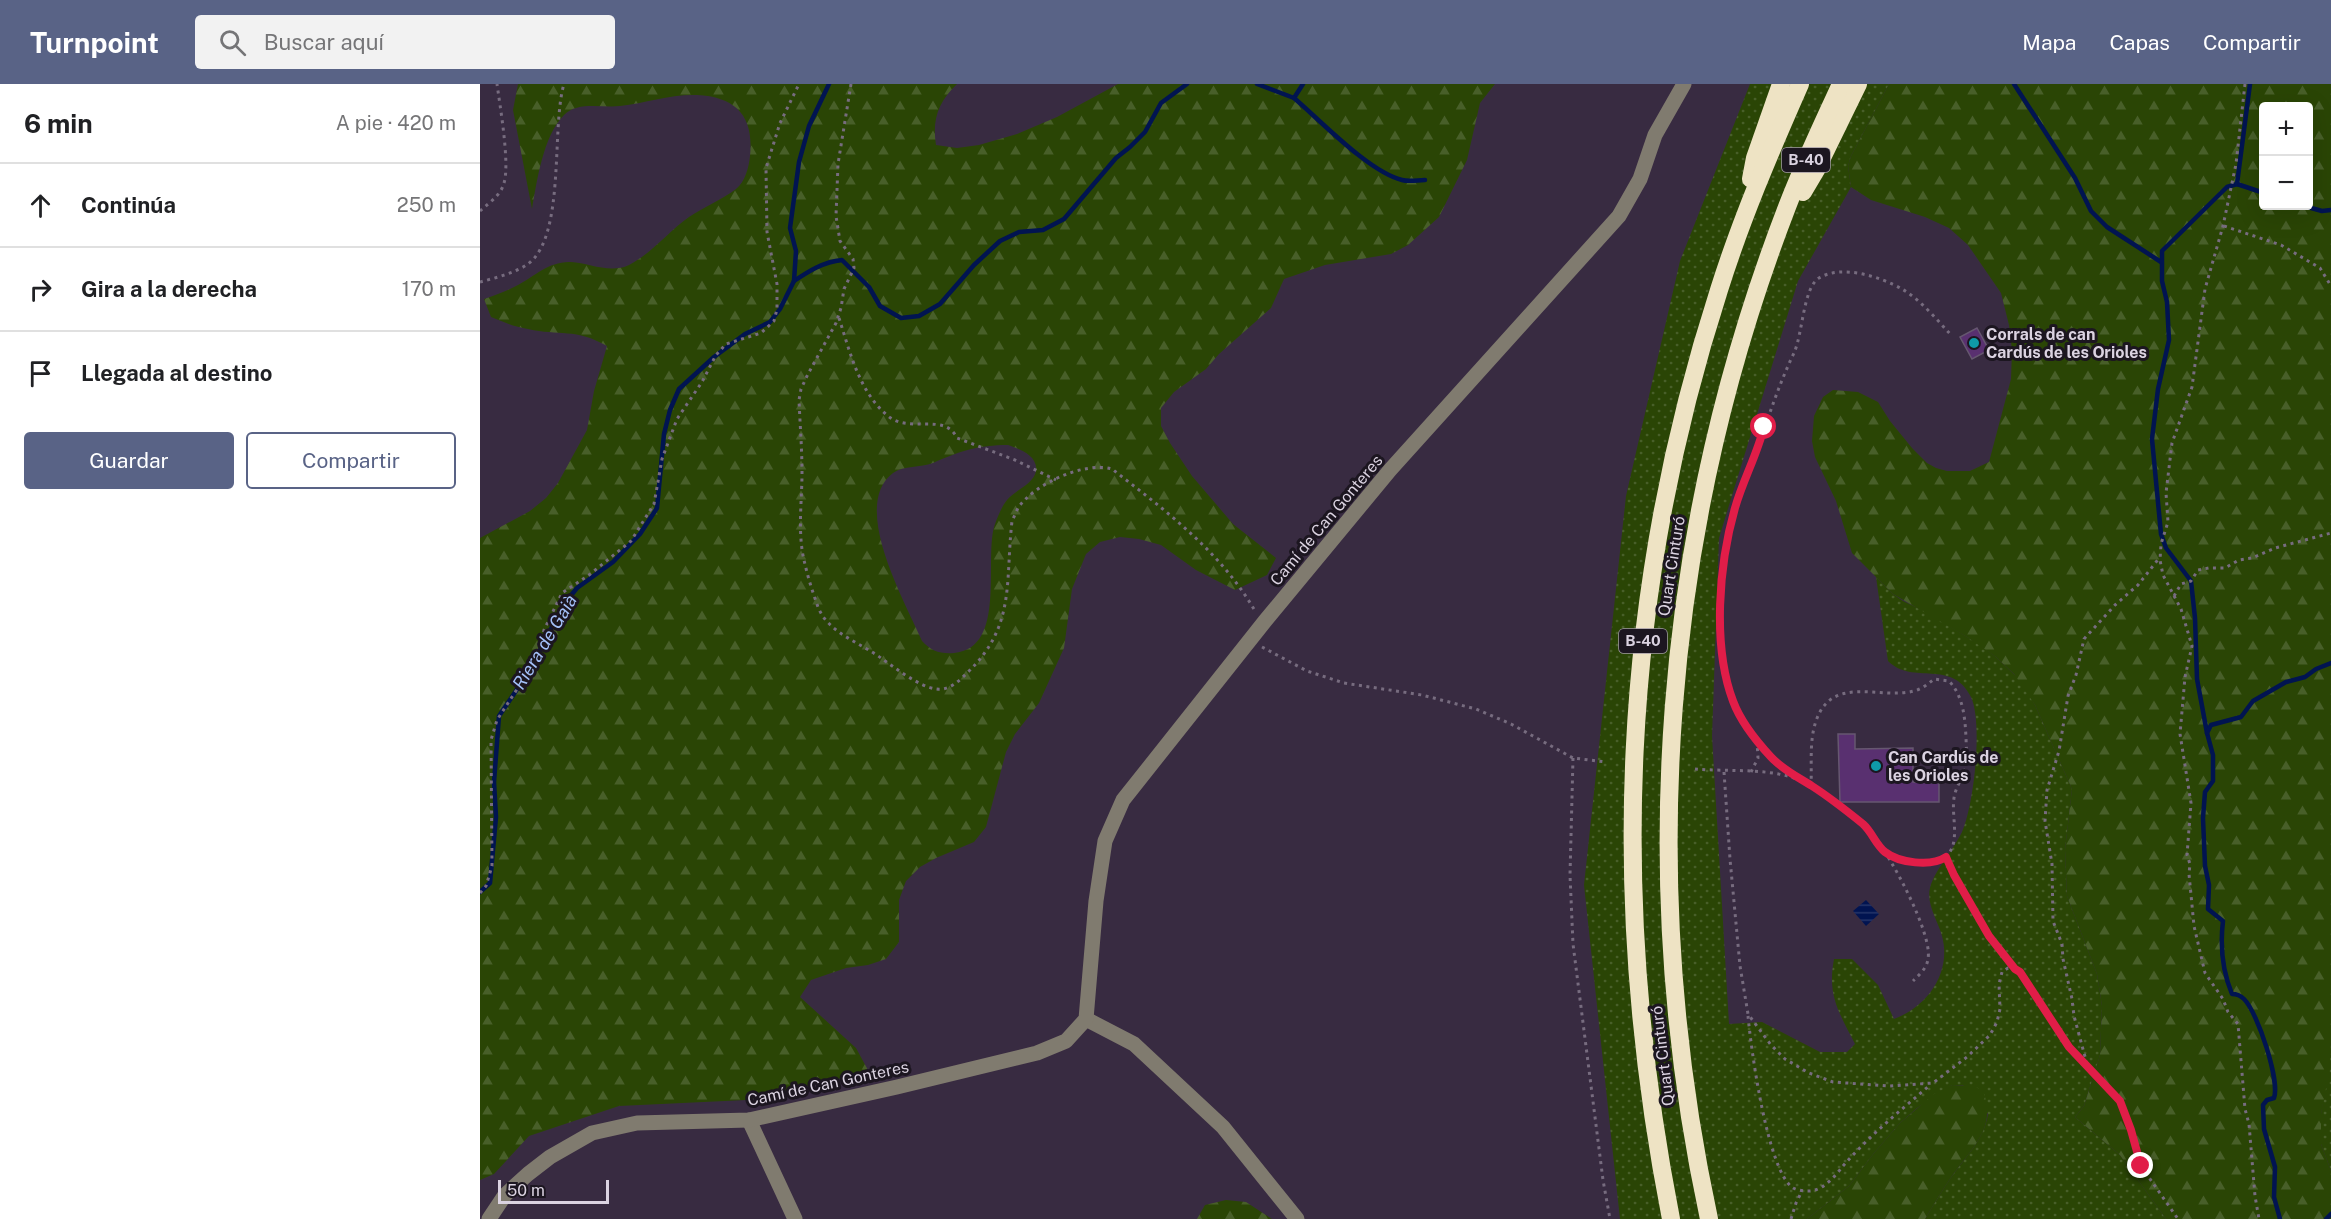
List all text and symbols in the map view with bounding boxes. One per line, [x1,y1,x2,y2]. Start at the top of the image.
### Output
search box [195,15,615,69]
text: Turnpoint [30,26,159,59]
icon: search [216,26,249,59]
text: Buscar aquí [264,29,384,55]
text: Mapa [2022,30,2076,55]
text: Capas [2109,30,2170,55]
text: Compartir [2203,30,2301,55]
map controls [2259,102,2313,210]
button: + [2259,102,2313,156]
text: 6 min [24,108,93,139]
text: A pie · 420 m [336,111,456,135]
road number: B-40 [1782,148,1830,172]
button: − [2259,156,2313,210]
icon: ahead [24,189,57,222]
text: Continúa [81,192,176,218]
text: 250 m [397,193,456,217]
icon: right [24,273,57,306]
text: Gira a la derecha [81,276,257,302]
text: 170 m [402,277,456,301]
place label: Corrals de can Cardús de les Orioles [1986,325,2147,362]
marker: Corrals de can Cardús de les Orioles [1967,336,1981,350]
icon: arrive [24,357,57,390]
text: Llegada al destino [81,360,272,386]
route start [1750,413,1776,439]
button: Guardar [24,432,234,489]
button: Compartir [246,432,456,489]
street label: Camí de Can Gonteres [1266,451,1386,589]
street label: Quart Cinturó [1654,515,1689,617]
water label: Riera de Gaià [508,590,581,693]
road number: B-40 [1619,629,1667,653]
place label: Can Cardús de les Orioles [1888,748,1998,785]
marker: Can Cardús de les Orioles [1869,759,1883,773]
street label: Quart Cinturó [1647,1005,1678,1107]
street label: Camí de Can Gonteres [746,1057,910,1110]
route end [2127,1152,2153,1178]
scale bar [498,1177,609,1204]
text: 50 m [507,1181,545,1200]

